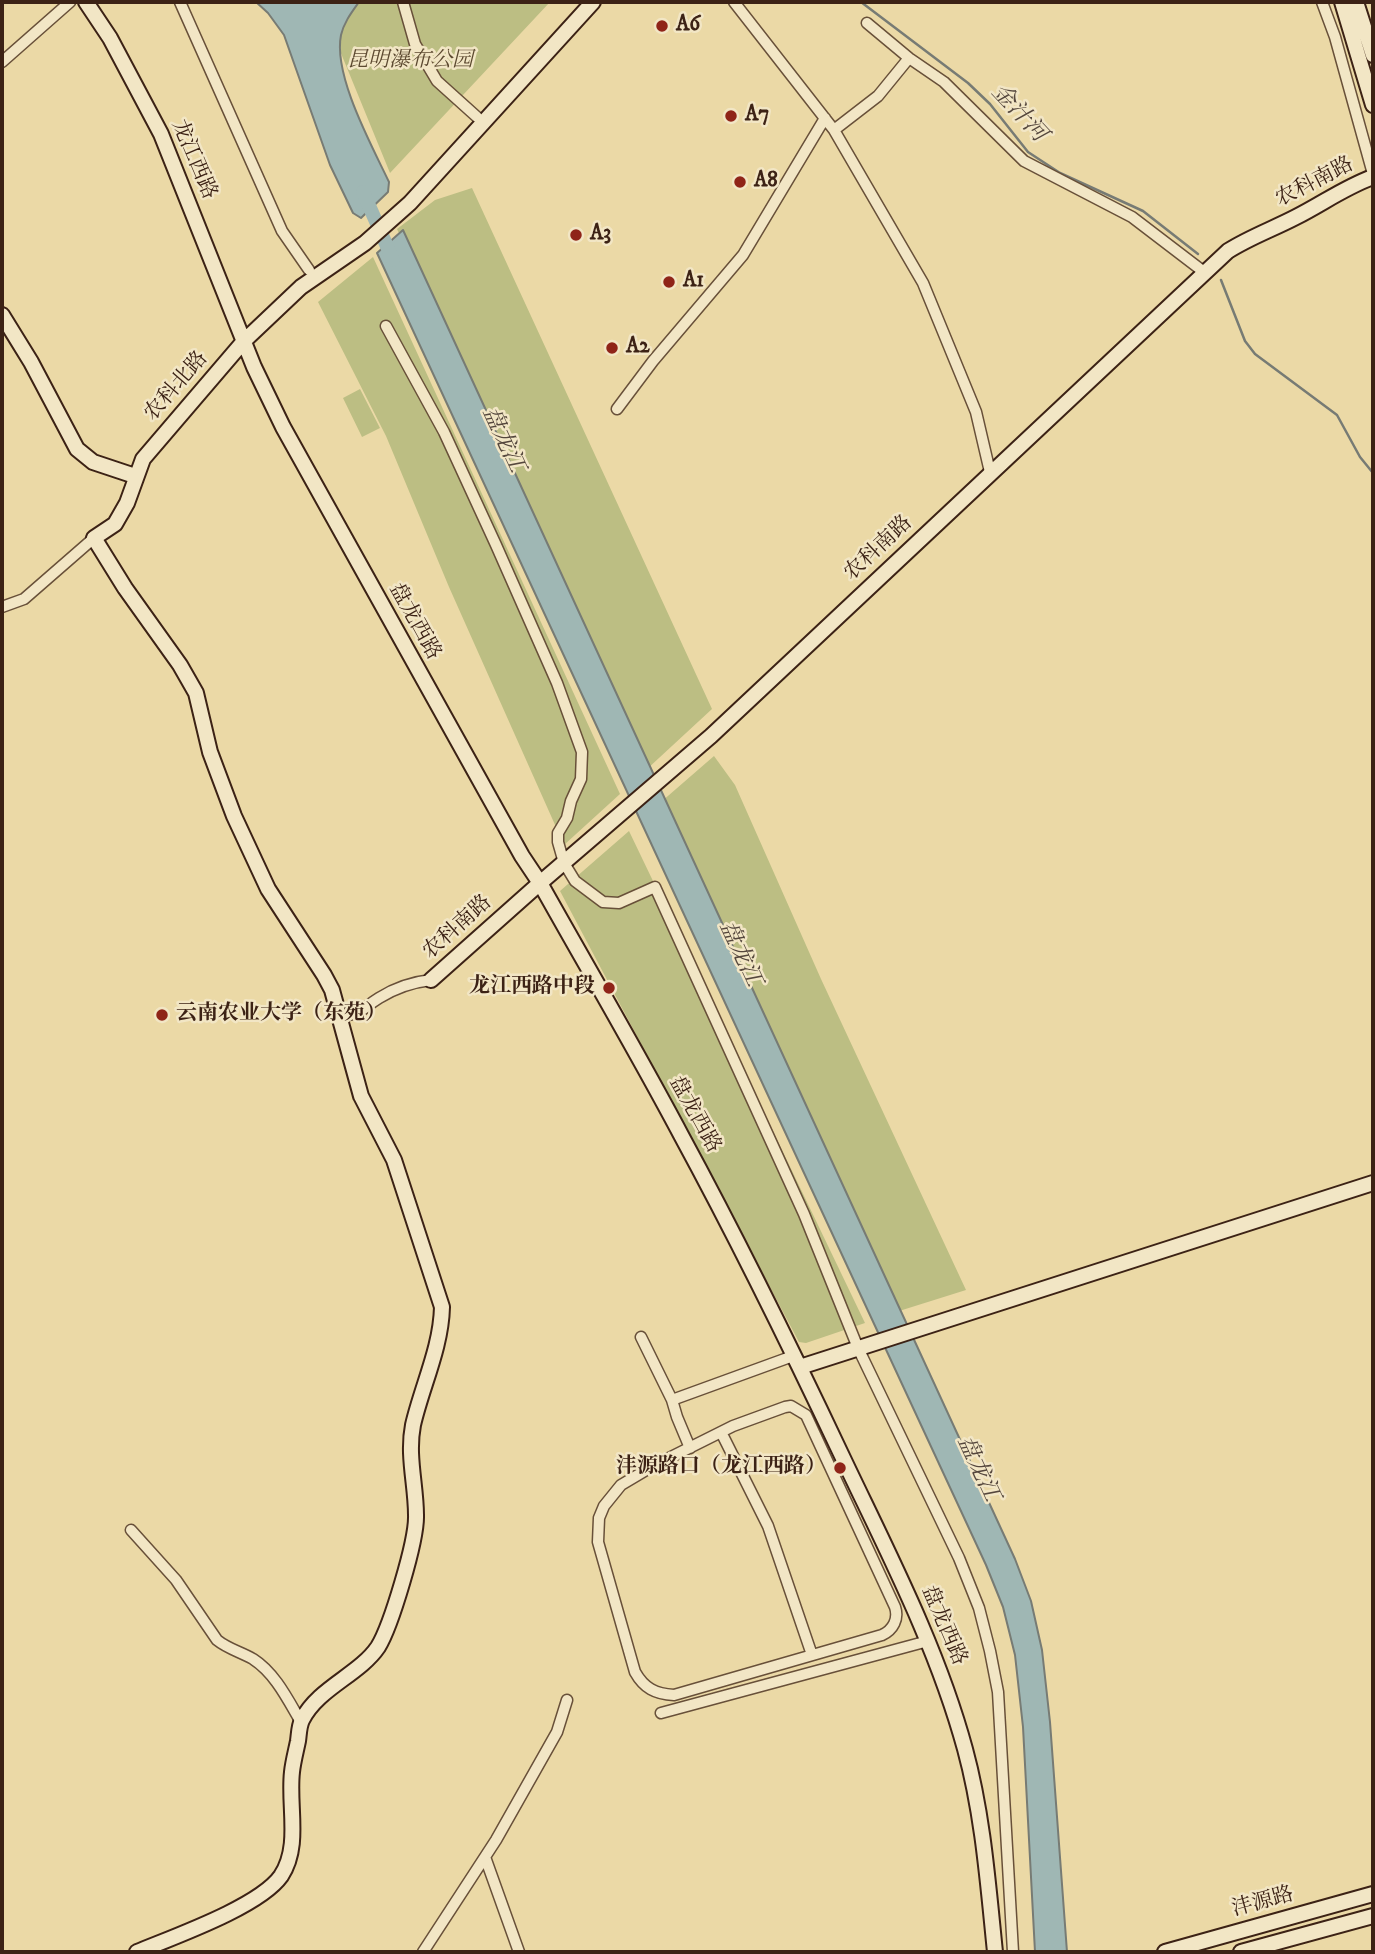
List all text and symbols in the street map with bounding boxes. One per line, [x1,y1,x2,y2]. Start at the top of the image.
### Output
place label: A6 [676,13,700,39]
marker: A6 [654,18,670,34]
park label: 昆明瀑布公园 [347,49,473,75]
water label: 金汁河 [984,79,1052,149]
place label: A7 [745,103,769,129]
marker: A7 [723,108,739,124]
street label: 龙江西路 [165,116,221,204]
street label: 农科南路 [1272,153,1358,213]
place label: A8 [754,169,778,195]
marker: A8 [732,174,748,190]
place label: A3 [590,222,611,248]
marker: A3 [568,227,584,243]
place label: A1 [683,269,704,295]
marker: A1 [661,274,677,290]
place label: A2 [626,335,650,361]
marker: A2 [604,340,620,356]
street label: 农科北路 [140,347,214,427]
water label: 盘龙江 [475,403,529,477]
street label: 农科南路 [840,511,918,587]
street label: 盘龙西路 [383,579,445,665]
street label: 农科南路 [418,891,498,965]
water label: 盘龙江 [712,917,766,991]
place label: 龙江西路中段 [469,975,595,1001]
marker: 龙江西路中段 [601,980,617,996]
place label: 云南农业大学（东苑） [176,1002,386,1028]
marker: 云南农业大学（东苑） [154,1007,170,1023]
street label: 盘龙西路 [663,1072,725,1158]
water label: 盘龙江 [950,1432,1004,1506]
place label: 沣源路口（龙江西路） [616,1455,826,1481]
marker: 沣源路口（龙江西路） [832,1460,848,1476]
street label: 盘龙西路 [915,1582,971,1670]
street label: 沣源路 [1229,1883,1297,1923]

